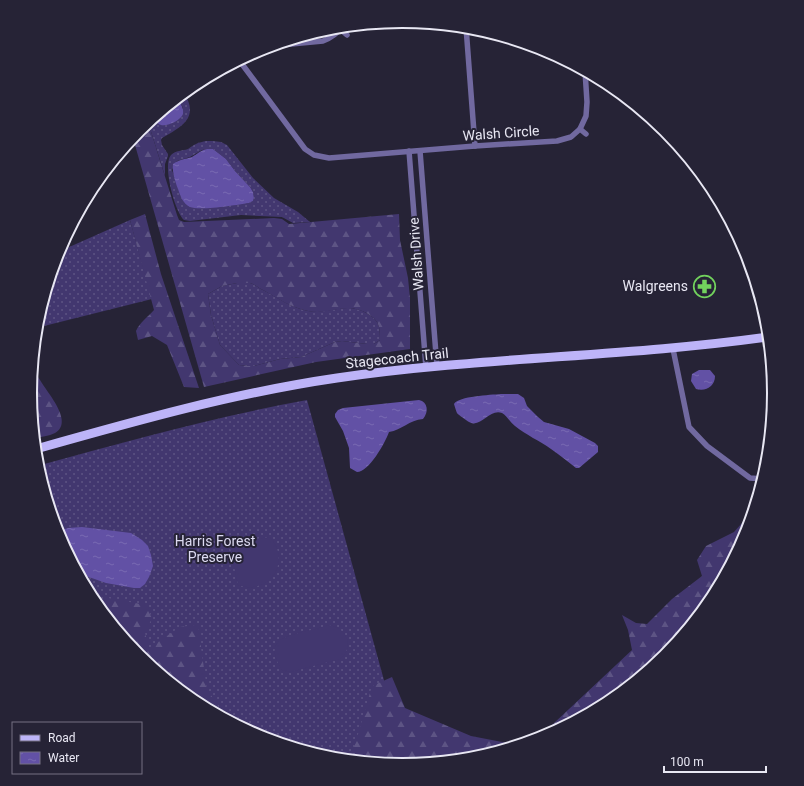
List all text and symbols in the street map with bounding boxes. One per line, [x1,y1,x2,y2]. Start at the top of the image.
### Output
street label: Walsh Circle [462,122,540,144]
street label: Walsh Drive [405,217,427,291]
pharmacy icon: Walgreens [691,273,717,299]
place label: Walgreens [623,278,688,294]
street label: Stagecoach Trail [345,345,449,371]
park label: Harris Forest Preserve [175,533,256,565]
legend [12,722,142,774]
text: Road [48,731,76,745]
scale bar [664,748,766,774]
text: Water [48,751,79,765]
text: 100 m [670,755,704,769]

